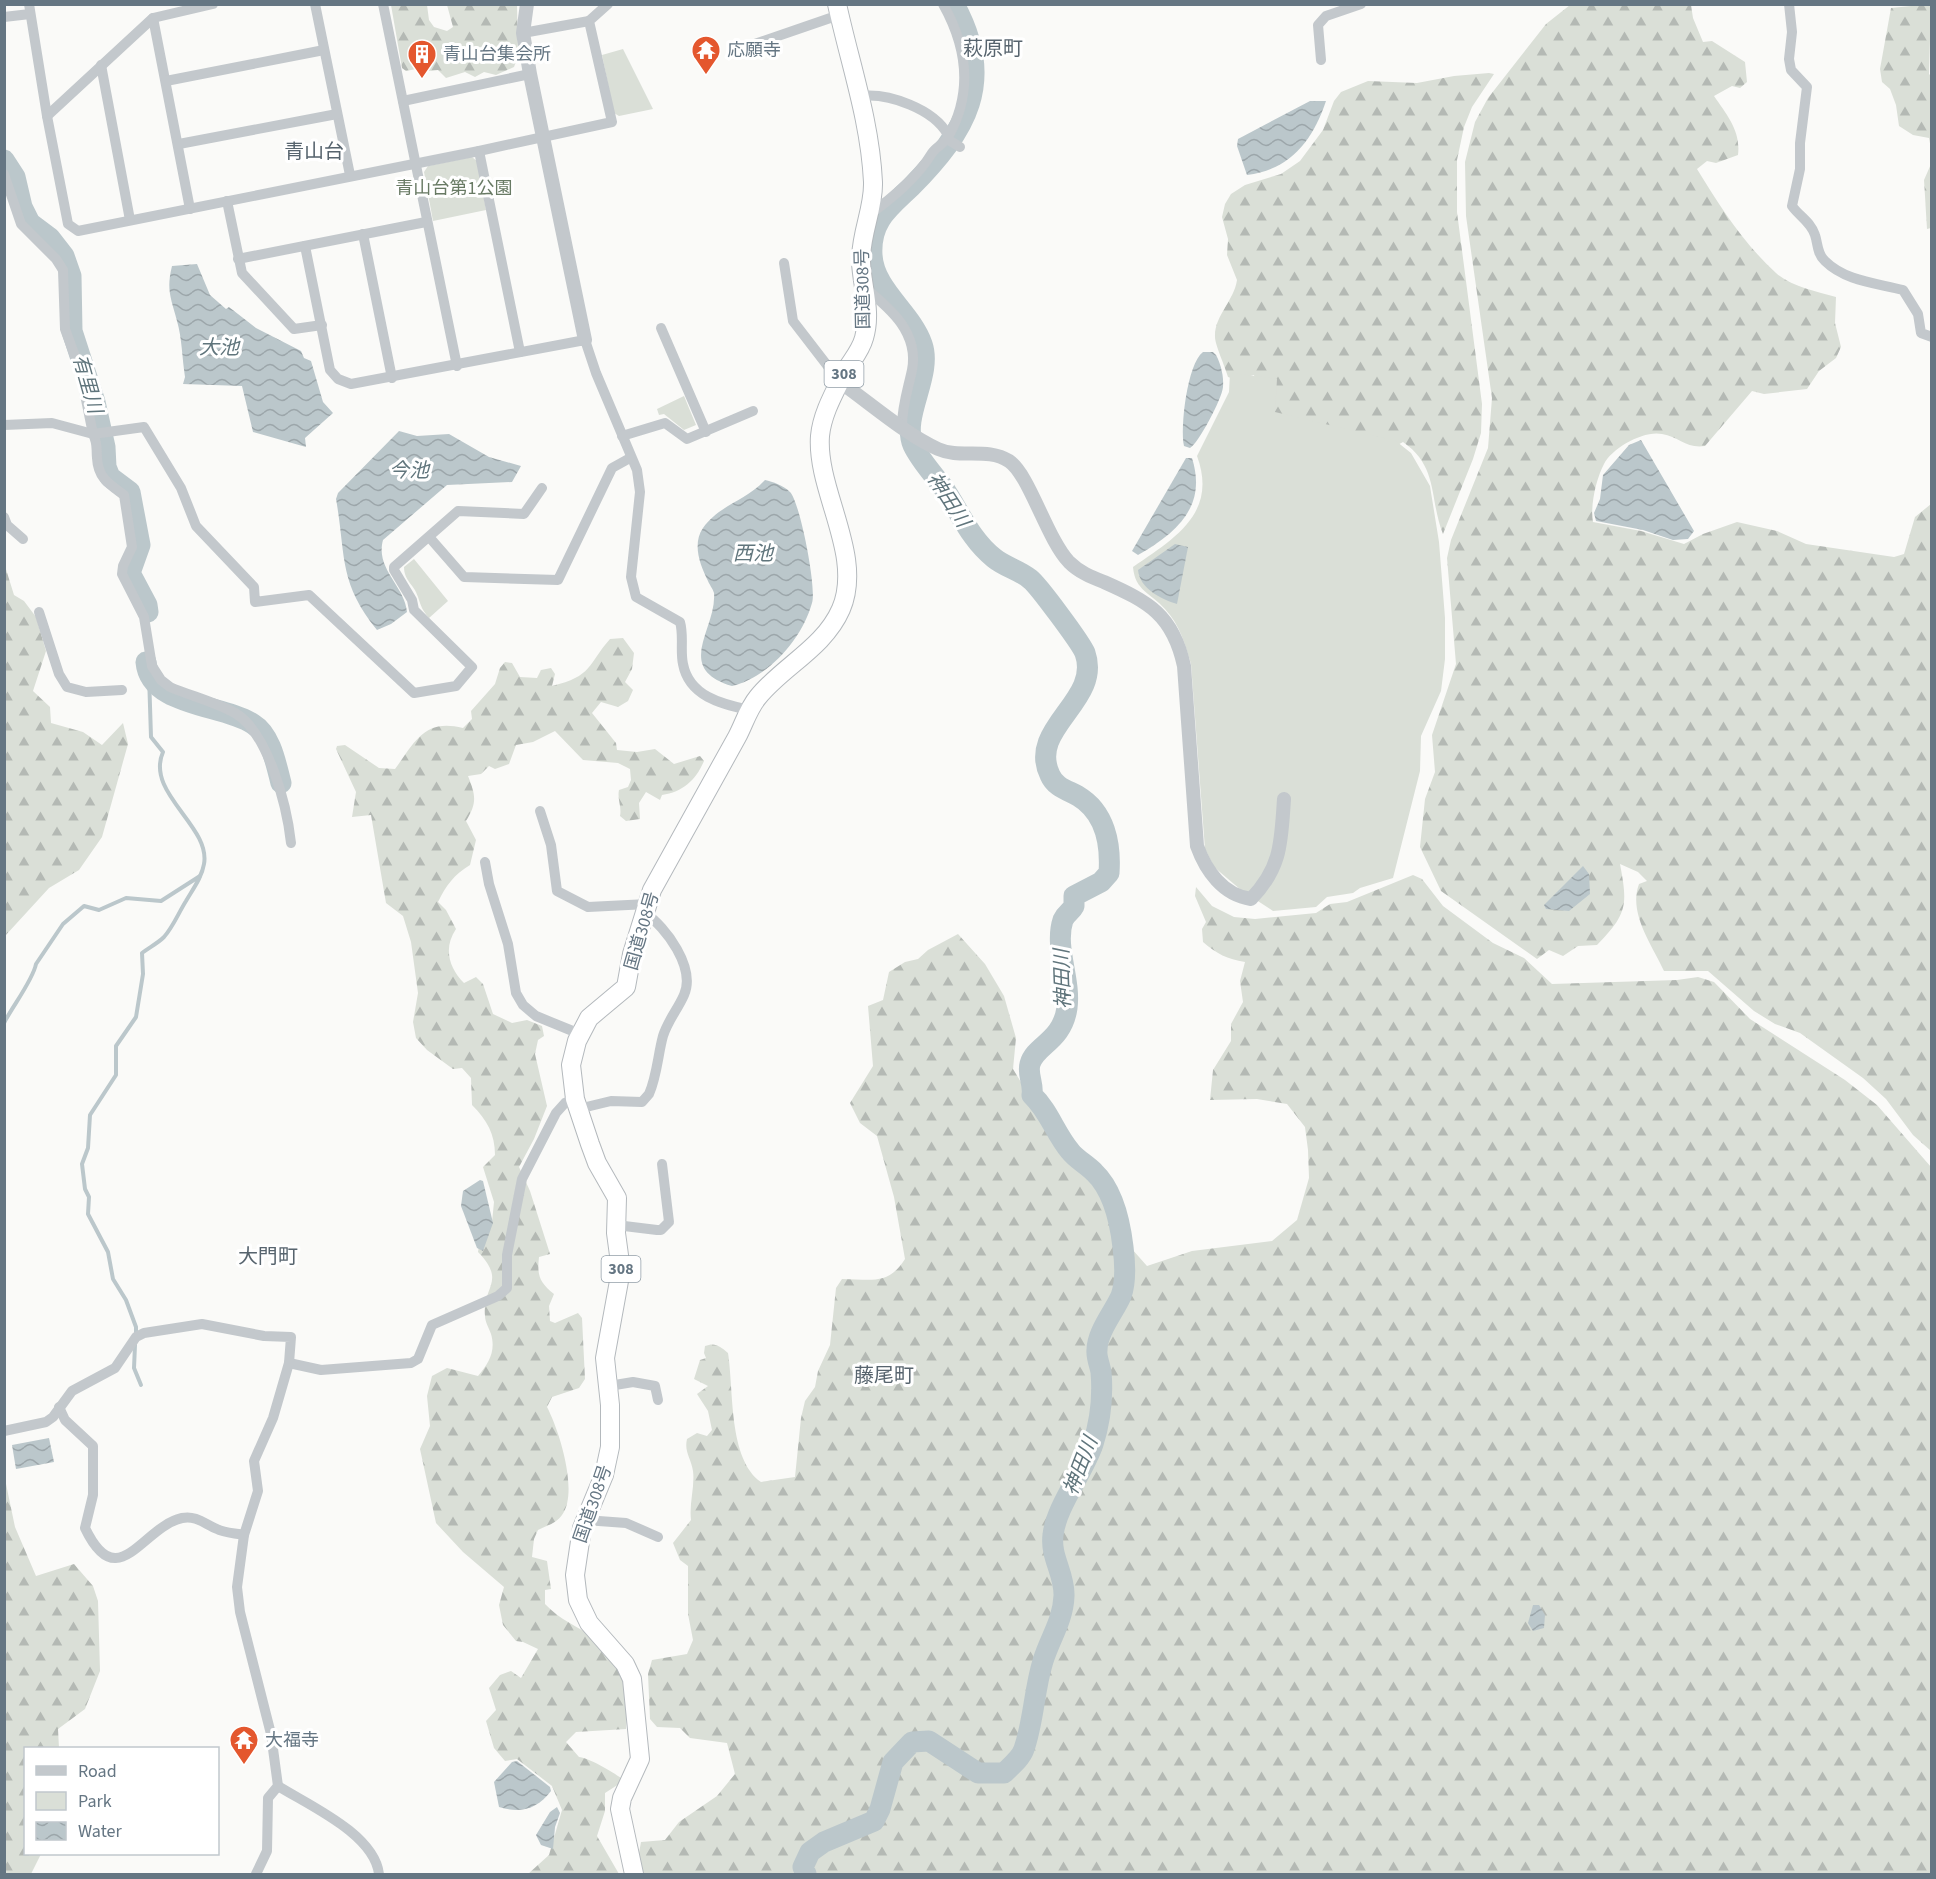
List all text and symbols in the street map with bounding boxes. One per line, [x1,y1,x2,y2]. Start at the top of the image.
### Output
temple icon: 応願寺 [690,34,722,76]
district label: 萩原町 [963,35,1023,63]
building icon: 青山台集会所 [406,38,438,80]
place label: 応願寺 [727,38,781,63]
place label: 青山台集会所 [443,42,551,67]
district label: 青山台 [284,138,344,166]
park label: 青山台第1公園 [396,176,512,201]
street label: 国道308号 [850,248,876,330]
water label: 大池 [199,334,241,362]
water label: 有里川 [65,351,109,419]
road number: 308 [824,361,864,387]
water label: 今池 [389,457,431,485]
water label: 神田川 [920,467,977,534]
water label: 西池 [733,540,775,568]
street label: 国道308号 [619,889,665,973]
water label: 神田川 [1048,947,1078,1009]
district label: 大門町 [238,1243,298,1271]
road number: 308 [602,1256,640,1282]
district label: 藤尾町 [854,1362,914,1390]
water label: 神田川 [1057,1431,1106,1499]
street label: 国道308号 [568,1462,618,1546]
temple icon: 大福寺 [228,1724,260,1766]
place label: 大福寺 [265,1728,319,1753]
legend [24,1747,219,1855]
text: Road [78,1759,117,1784]
text: Park [78,1789,112,1814]
text: Water [78,1819,122,1844]

